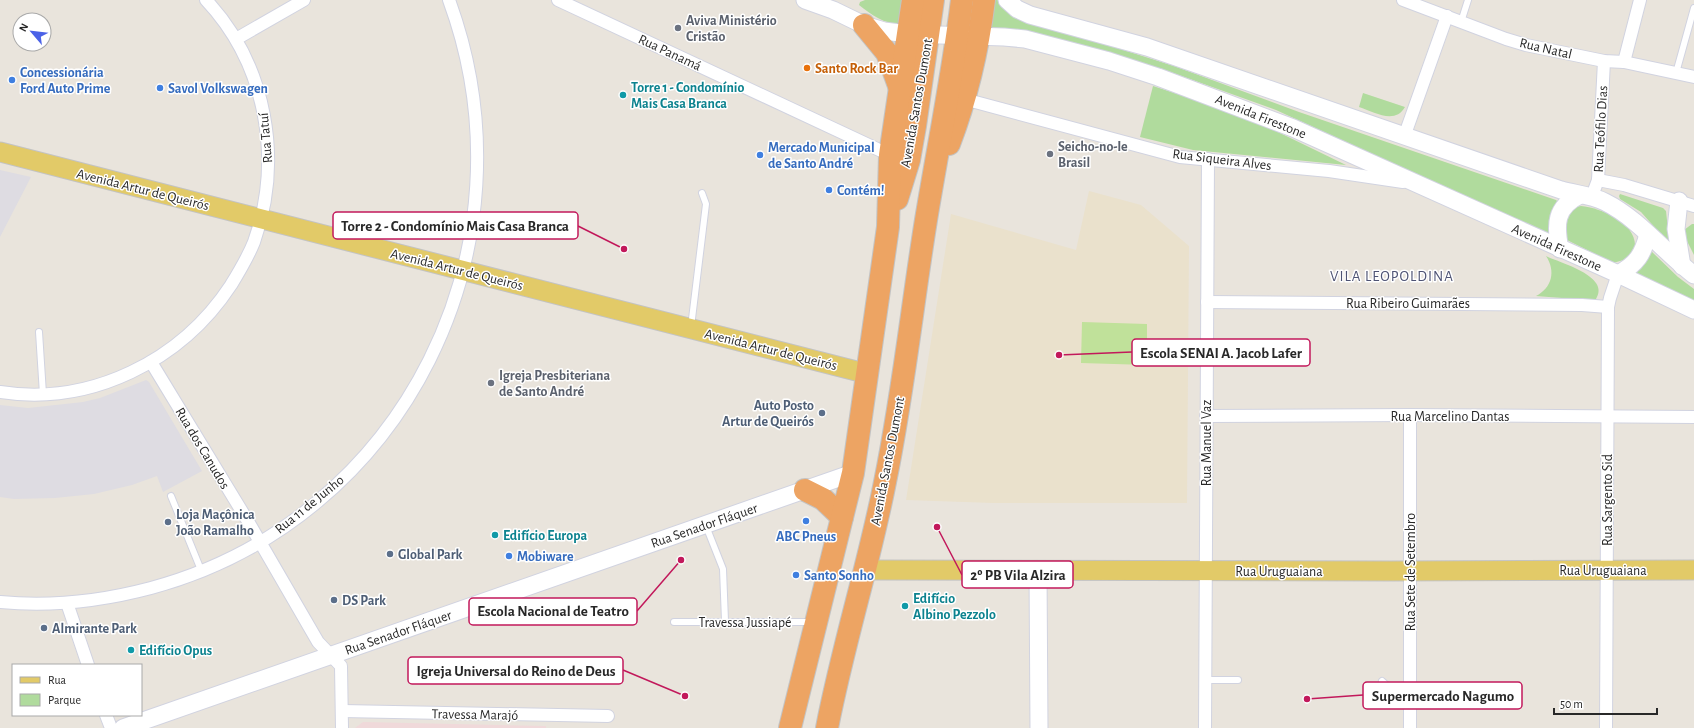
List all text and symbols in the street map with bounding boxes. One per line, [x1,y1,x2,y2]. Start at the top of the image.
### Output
north arrow [12,12,52,52]
place label: Aviva Ministério Cristão [686,14,777,44]
text: N [17,22,30,34]
marker: Aviva Ministério Cristão [673,23,683,33]
street label: Rua Panamá [636,32,704,74]
street label: Rua Natal [1518,36,1573,62]
street label: Avenida Santos Dumont [899,37,935,169]
place label: Santo Rock Bar [815,62,898,76]
marker: Santo Rock Bar [802,63,812,73]
place label: Concessionária Ford Auto Prime [20,66,111,96]
marker: Concessionária Ford Auto Prime [7,75,17,85]
place label: Torre 1 - Condomínio Mais Casa Branca [631,81,744,111]
place label: Savol Volkswagen [168,82,268,96]
marker: Savol Volkswagen [155,83,165,93]
street label: Rua Teófilo Dias [1592,85,1610,173]
marker: Torre 1 - Condomínio Mais Casa Branca [618,90,628,100]
street label: Avenida Firestone [1213,92,1308,142]
street label: Rua Tatuí [257,111,275,164]
place label: Seicho-no-Ie Brasil [1058,140,1128,170]
place label: Mercado Municipal de Santo André [768,141,875,171]
street label: Rua Siqueira Alves [1172,147,1272,173]
marker: Seicho-no-Ie Brasil [1045,149,1055,159]
marker: Mercado Municipal de Santo André [755,150,765,160]
street label: Avenida Artur de Queirós [75,167,210,213]
place label: Contém! [837,184,885,198]
marker: Contém! [824,185,834,195]
callout: Torre 2 - Condomínio Mais Casa Branca [333,212,578,239]
text: Torre 2 - Condomínio Mais Casa Branca [341,219,569,234]
street label: Avenida Firestone [1509,222,1604,274]
street label: Avenida Artur de Queirós [389,247,524,293]
district label: VILA LEOPOLDINA [1330,269,1454,284]
street label: Rua Ribeiro Guimarães [1346,297,1470,311]
street label: Avenida Artur de Queirós [703,327,838,373]
callout: Escola SENAI A. Jacob Lafer [1132,339,1310,366]
text: Escola SENAI A. Jacob Lafer [1140,346,1303,361]
place label: Igreja Presbiteriana de Santo André [499,369,610,399]
marker: Igreja Presbiteriana de Santo André [486,378,496,388]
street label: Avenida Santos Dumont [869,395,907,527]
place label: Auto Posto Artur de Queirós [722,399,814,429]
street label: Rua Manuel Vaz [1200,399,1214,486]
street label: Rua dos Canudos [172,405,232,492]
marker: Auto Posto Artur de Queirós [817,408,827,418]
street label: Rua Marcelino Dantas [1391,410,1509,424]
street label: Rua Sargento Sid [1601,454,1615,546]
street label: Rua 11 de Junho [273,473,347,537]
street label: Rua Senador Fláquer [649,501,760,551]
place label: Loja Maçônica João Ramalho [176,508,255,538]
street label: Rua Sete de Setembro [1404,513,1418,631]
marker: ABC Pneus [801,516,811,526]
marker: Loja Maçônica João Ramalho [163,517,173,527]
place label: Edifício Europa [503,529,587,543]
marker: Edifício Europa [490,530,500,540]
place label: ABC Pneus [776,530,836,544]
place label: Global Park [398,548,462,562]
marker: Global Park [385,549,395,559]
place label: Mobiware [517,550,574,564]
marker: Mobiware [504,551,514,561]
callout: 2º PB Vila Alzira [962,561,1073,588]
street label: Rua Uruguaiana [1559,564,1647,578]
street label: Rua Uruguaiana [1235,565,1323,579]
text: 2º PB Vila Alzira [970,568,1066,583]
place label: Santo Sonho [804,569,874,583]
marker: Santo Sonho [791,570,801,580]
place label: Edifício Albino Pezzolo [913,592,996,622]
place label: DS Park [342,594,386,608]
marker: DS Park [329,595,339,605]
callout: Escola Nacional de Teatro [469,598,637,625]
marker: Edifício Albino Pezzolo [900,601,910,611]
text: Escola Nacional de Teatro [477,604,629,619]
street label: Rua Senador Fláquer [343,608,454,658]
street label: Travessa Jussiapé [698,616,792,630]
place label: Almirante Park [52,622,137,636]
marker: Almirante Park [39,623,49,633]
place label: Edifício Opus [139,644,212,658]
marker: Edifício Opus [126,645,136,655]
callout: Igreja Universal do Reino de Deus [408,657,623,684]
legend [12,664,142,716]
text: Igreja Universal do Reino de Deus [416,664,616,679]
text: Rua [48,674,67,686]
callout: Supermercado Nagumo [1363,682,1522,709]
text: Supermercado Nagumo [1372,689,1514,704]
scale bar [1554,690,1657,716]
text: Parque [48,694,81,706]
text: 50 m [1560,698,1583,710]
street label: Travessa Marajó [432,707,519,723]

